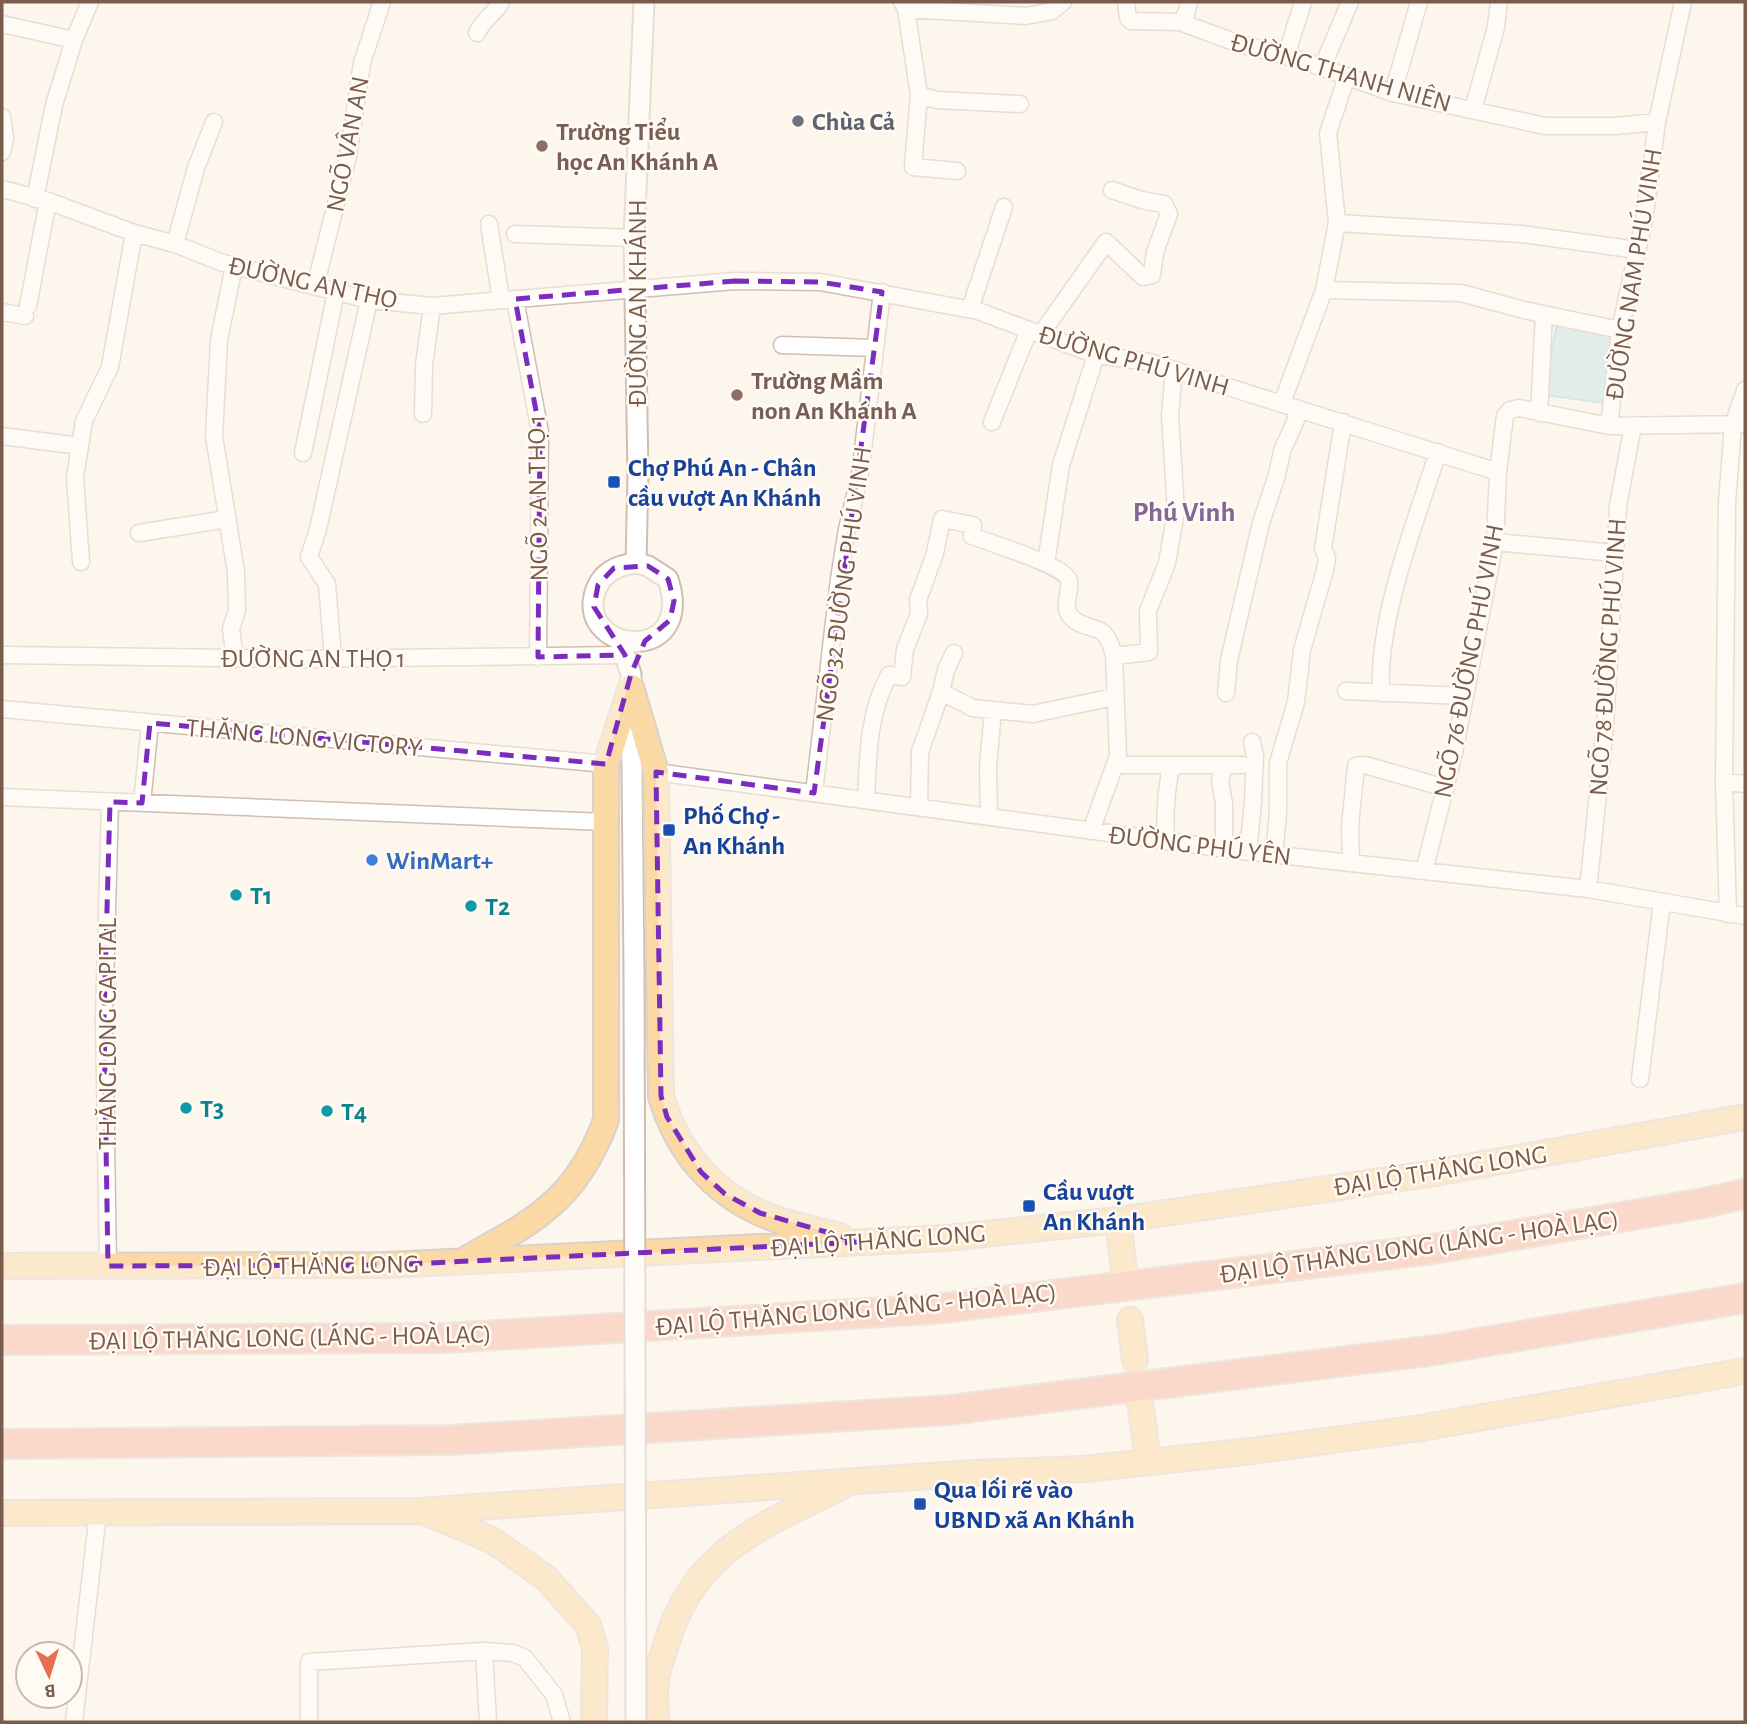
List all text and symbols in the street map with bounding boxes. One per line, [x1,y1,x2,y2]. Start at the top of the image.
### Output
street label: ĐƯỜNG THANH NIÊN [1227,27,1455,117]
street label: NGÕ VÂN AN [320,74,374,214]
place label: Chùa Cả [812,109,895,135]
marker: Chùa Cả [790,113,806,129]
place label: Trường Tiểu học An Khánh A [556,117,719,175]
marker: Trường Tiểu học An Khánh A [534,138,550,154]
street label: ĐƯỜNG NAM PHÚ VINH [1599,146,1667,402]
street label: ĐƯỜNG AN KHÁNH [623,199,651,407]
street label: ĐƯỜNG AN THỌ [226,250,400,314]
street label: ĐƯỜNG PHÚ VINH [1035,319,1233,401]
place label: Trường Mầm non An Khánh A [751,368,917,424]
marker: Trường Mầm non An Khánh A [729,387,745,403]
street label: NGÕ 2 AN THỌ 1 [522,414,552,582]
street label: NGÕ 32 ĐƯỜNG PHÚ VINH [810,445,876,723]
place label: Chợ Phú An - Chân cầu vượt An Khánh [628,455,821,511]
marker: Chợ Phú An - Chân cầu vượt An Khánh [606,474,622,490]
district label: Phú Vinh [1133,499,1235,527]
street label: NGÕ 78 ĐƯỜNG PHÚ VINH [1583,517,1631,797]
street label: NGÕ 76 ĐƯỜNG PHÚ VINH [1428,522,1508,800]
street label: ĐƯỜNG AN THỌ 1 [220,644,406,672]
street label: THĂNG LONG VICTORY [185,714,423,761]
place label: Phố Chợ - An Khánh [683,803,785,859]
street label: ĐƯỜNG PHÚ YÊN [1107,820,1293,870]
marker: Phố Chợ - An Khánh [661,822,677,838]
place label: WinMart+ [386,848,493,874]
marker: WinMart+ [364,852,380,868]
place label: T1 [250,883,272,909]
marker: T1 [228,887,244,903]
place label: T2 [485,894,510,920]
marker: T2 [463,898,479,914]
street label: THĂNG LONG CAPITAL [94,918,121,1150]
place label: T3 [200,1096,224,1122]
place label: T4 [341,1099,367,1125]
marker: T3 [178,1100,194,1116]
marker: T4 [319,1103,335,1119]
street label: ĐẠI LỘ THĂNG LONG [1331,1140,1549,1201]
place label: Cầu vượt An Khánh [1043,1179,1145,1235]
marker: Cầu vượt An Khánh [1021,1198,1037,1214]
street label: ĐẠI LỘ THĂNG LONG (LÁNG - HOÀ LẠC) [1218,1204,1620,1288]
street label: ĐẠI LỘ THĂNG LONG [769,1219,987,1262]
street label: ĐẠI LỘ THĂNG LONG [203,1250,419,1281]
street label: ĐẠI LỘ THĂNG LONG (LÁNG - HOÀ LẠC) [654,1277,1058,1341]
street label: ĐẠI LỘ THĂNG LONG (LÁNG - HOÀ LẠC) [88,1319,492,1355]
place label: Qua lối rẽ vào UBND xã An Khánh [934,1477,1135,1533]
marker: Qua lối rẽ vào UBND xã An Khánh [912,1496,928,1512]
north arrow [14,1640,84,1710]
text: B [44,1681,56,1700]

